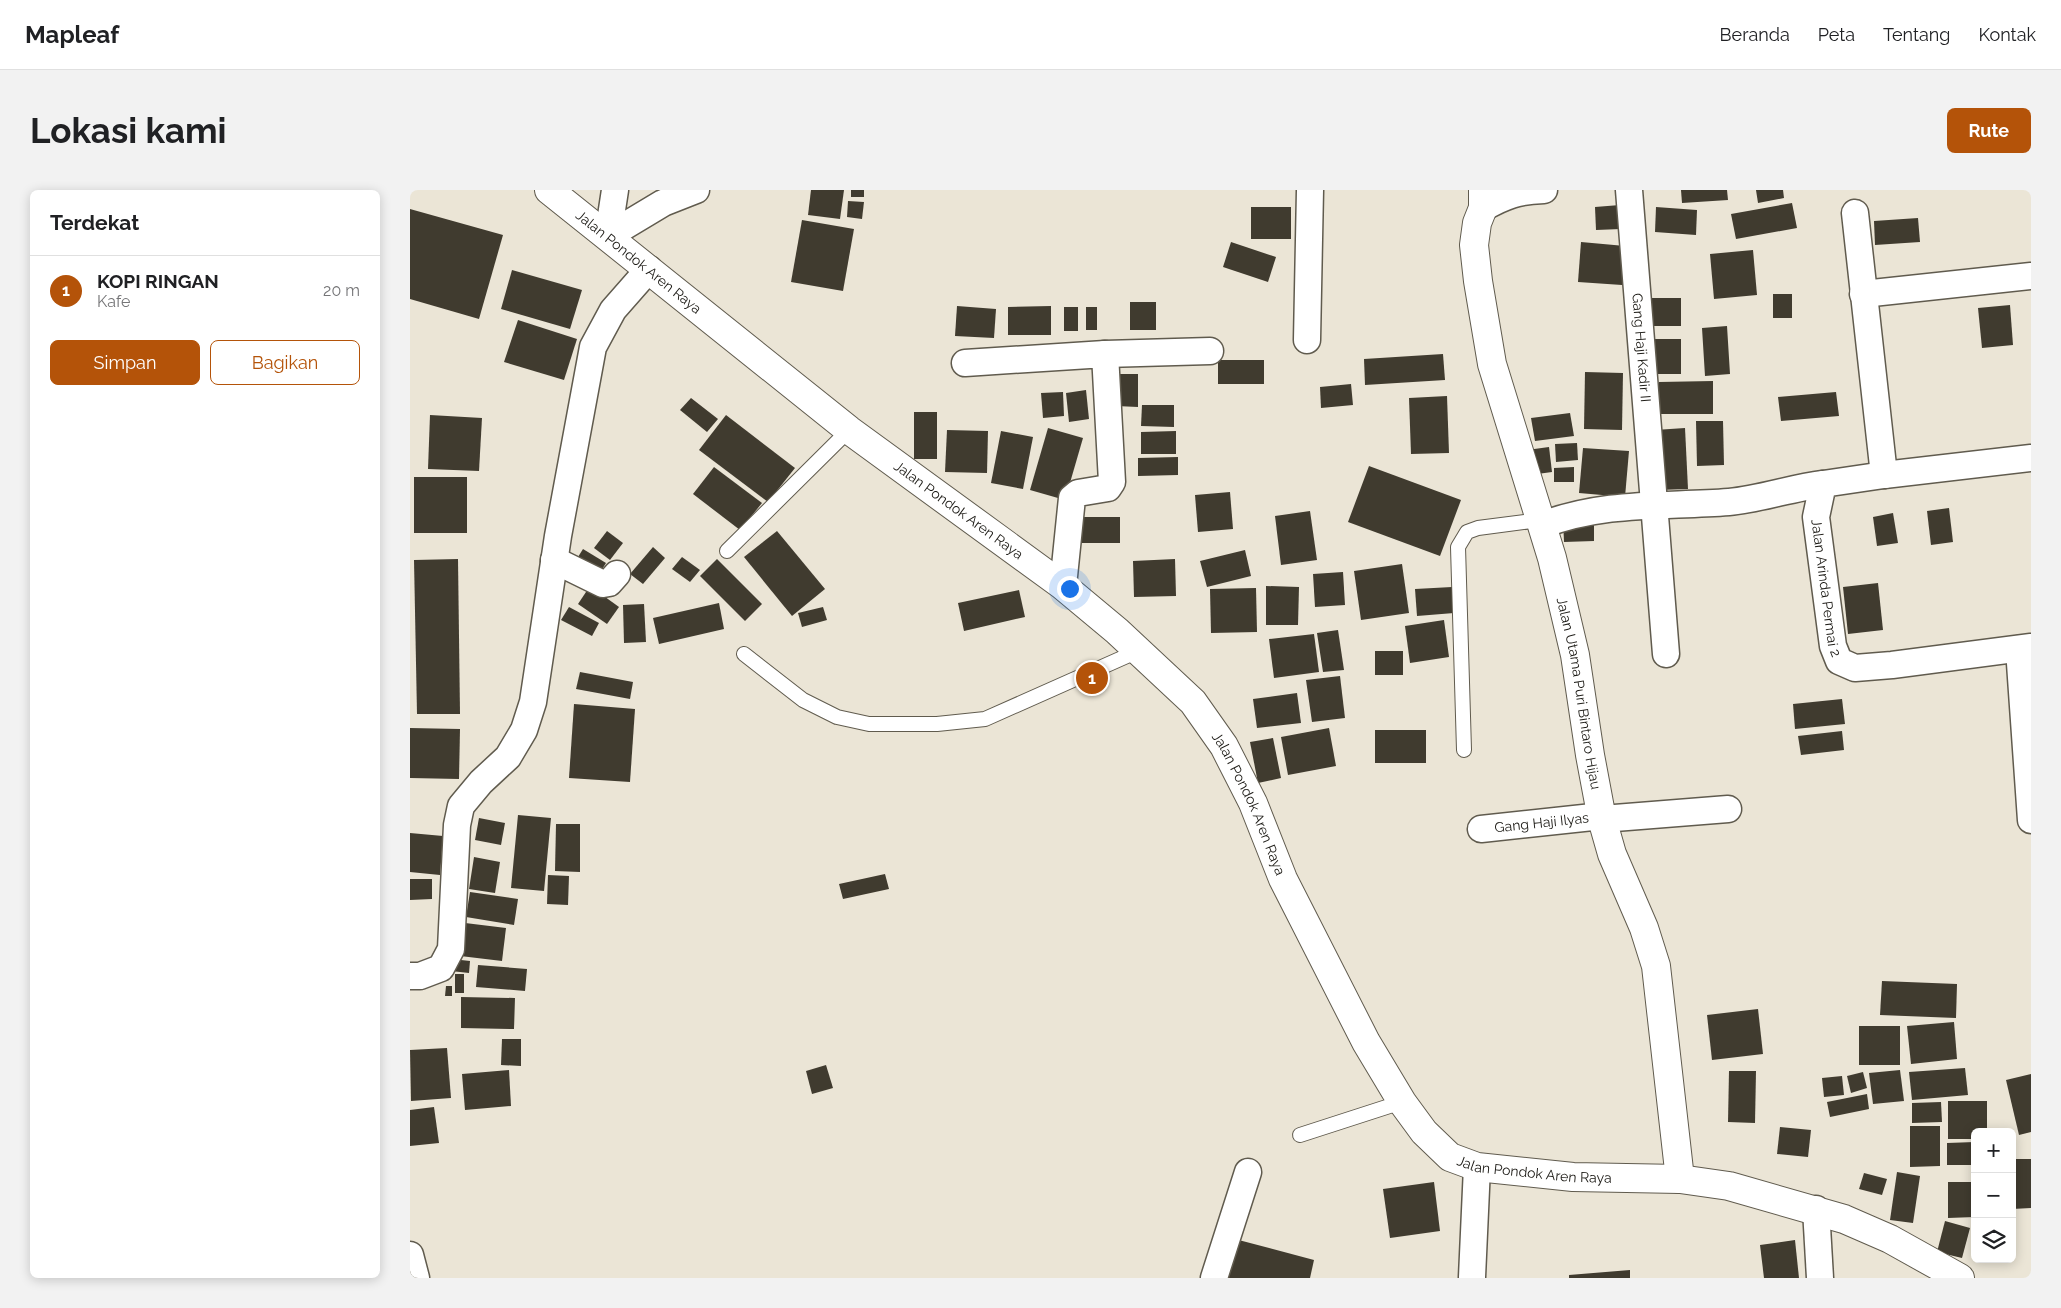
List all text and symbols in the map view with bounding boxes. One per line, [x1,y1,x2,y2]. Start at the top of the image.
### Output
text: Mapleaf [25,20,119,49]
text: Beranda [1720,24,1790,45]
text: Peta [1818,24,1855,45]
text: Tentang [1883,24,1950,45]
text: Kontak [1978,24,2036,45]
button: Rute [1947,108,2031,153]
text: Lokasi kami [30,110,227,151]
street label: Jalan Pondok Aren Raya [573,207,705,317]
text: Terdekat [50,210,139,235]
text: KOPI RINGAN [97,270,219,292]
text: 1 [62,281,70,300]
text: 20 m [323,281,360,300]
text: Kafe [97,292,130,311]
street label: Gang Haji Kadir II [1629,292,1654,403]
button: Simpan [50,340,200,385]
button: Bagikan [210,340,360,385]
street label: Jalan Pondok Aren Raya [891,458,1026,562]
street label: Jalan Arinda Permai 2 [1808,518,1844,659]
your location [1057,576,1083,602]
street label: Jalan Utama Puri Bintaro Hijau [1554,596,1604,791]
pin: 1 [1076,659,1108,697]
street label: Jalan Pondok Aren Raya [1209,729,1289,877]
street label: Gang Haji Ilyas [1494,809,1590,835]
map controls [1971,1128,2016,1263]
button: + [1971,1128,2016,1173]
street label: Jalan Pondok Aren Raya [1455,1152,1612,1186]
button: − [1971,1173,2016,1218]
button: layers [1971,1218,2016,1263]

